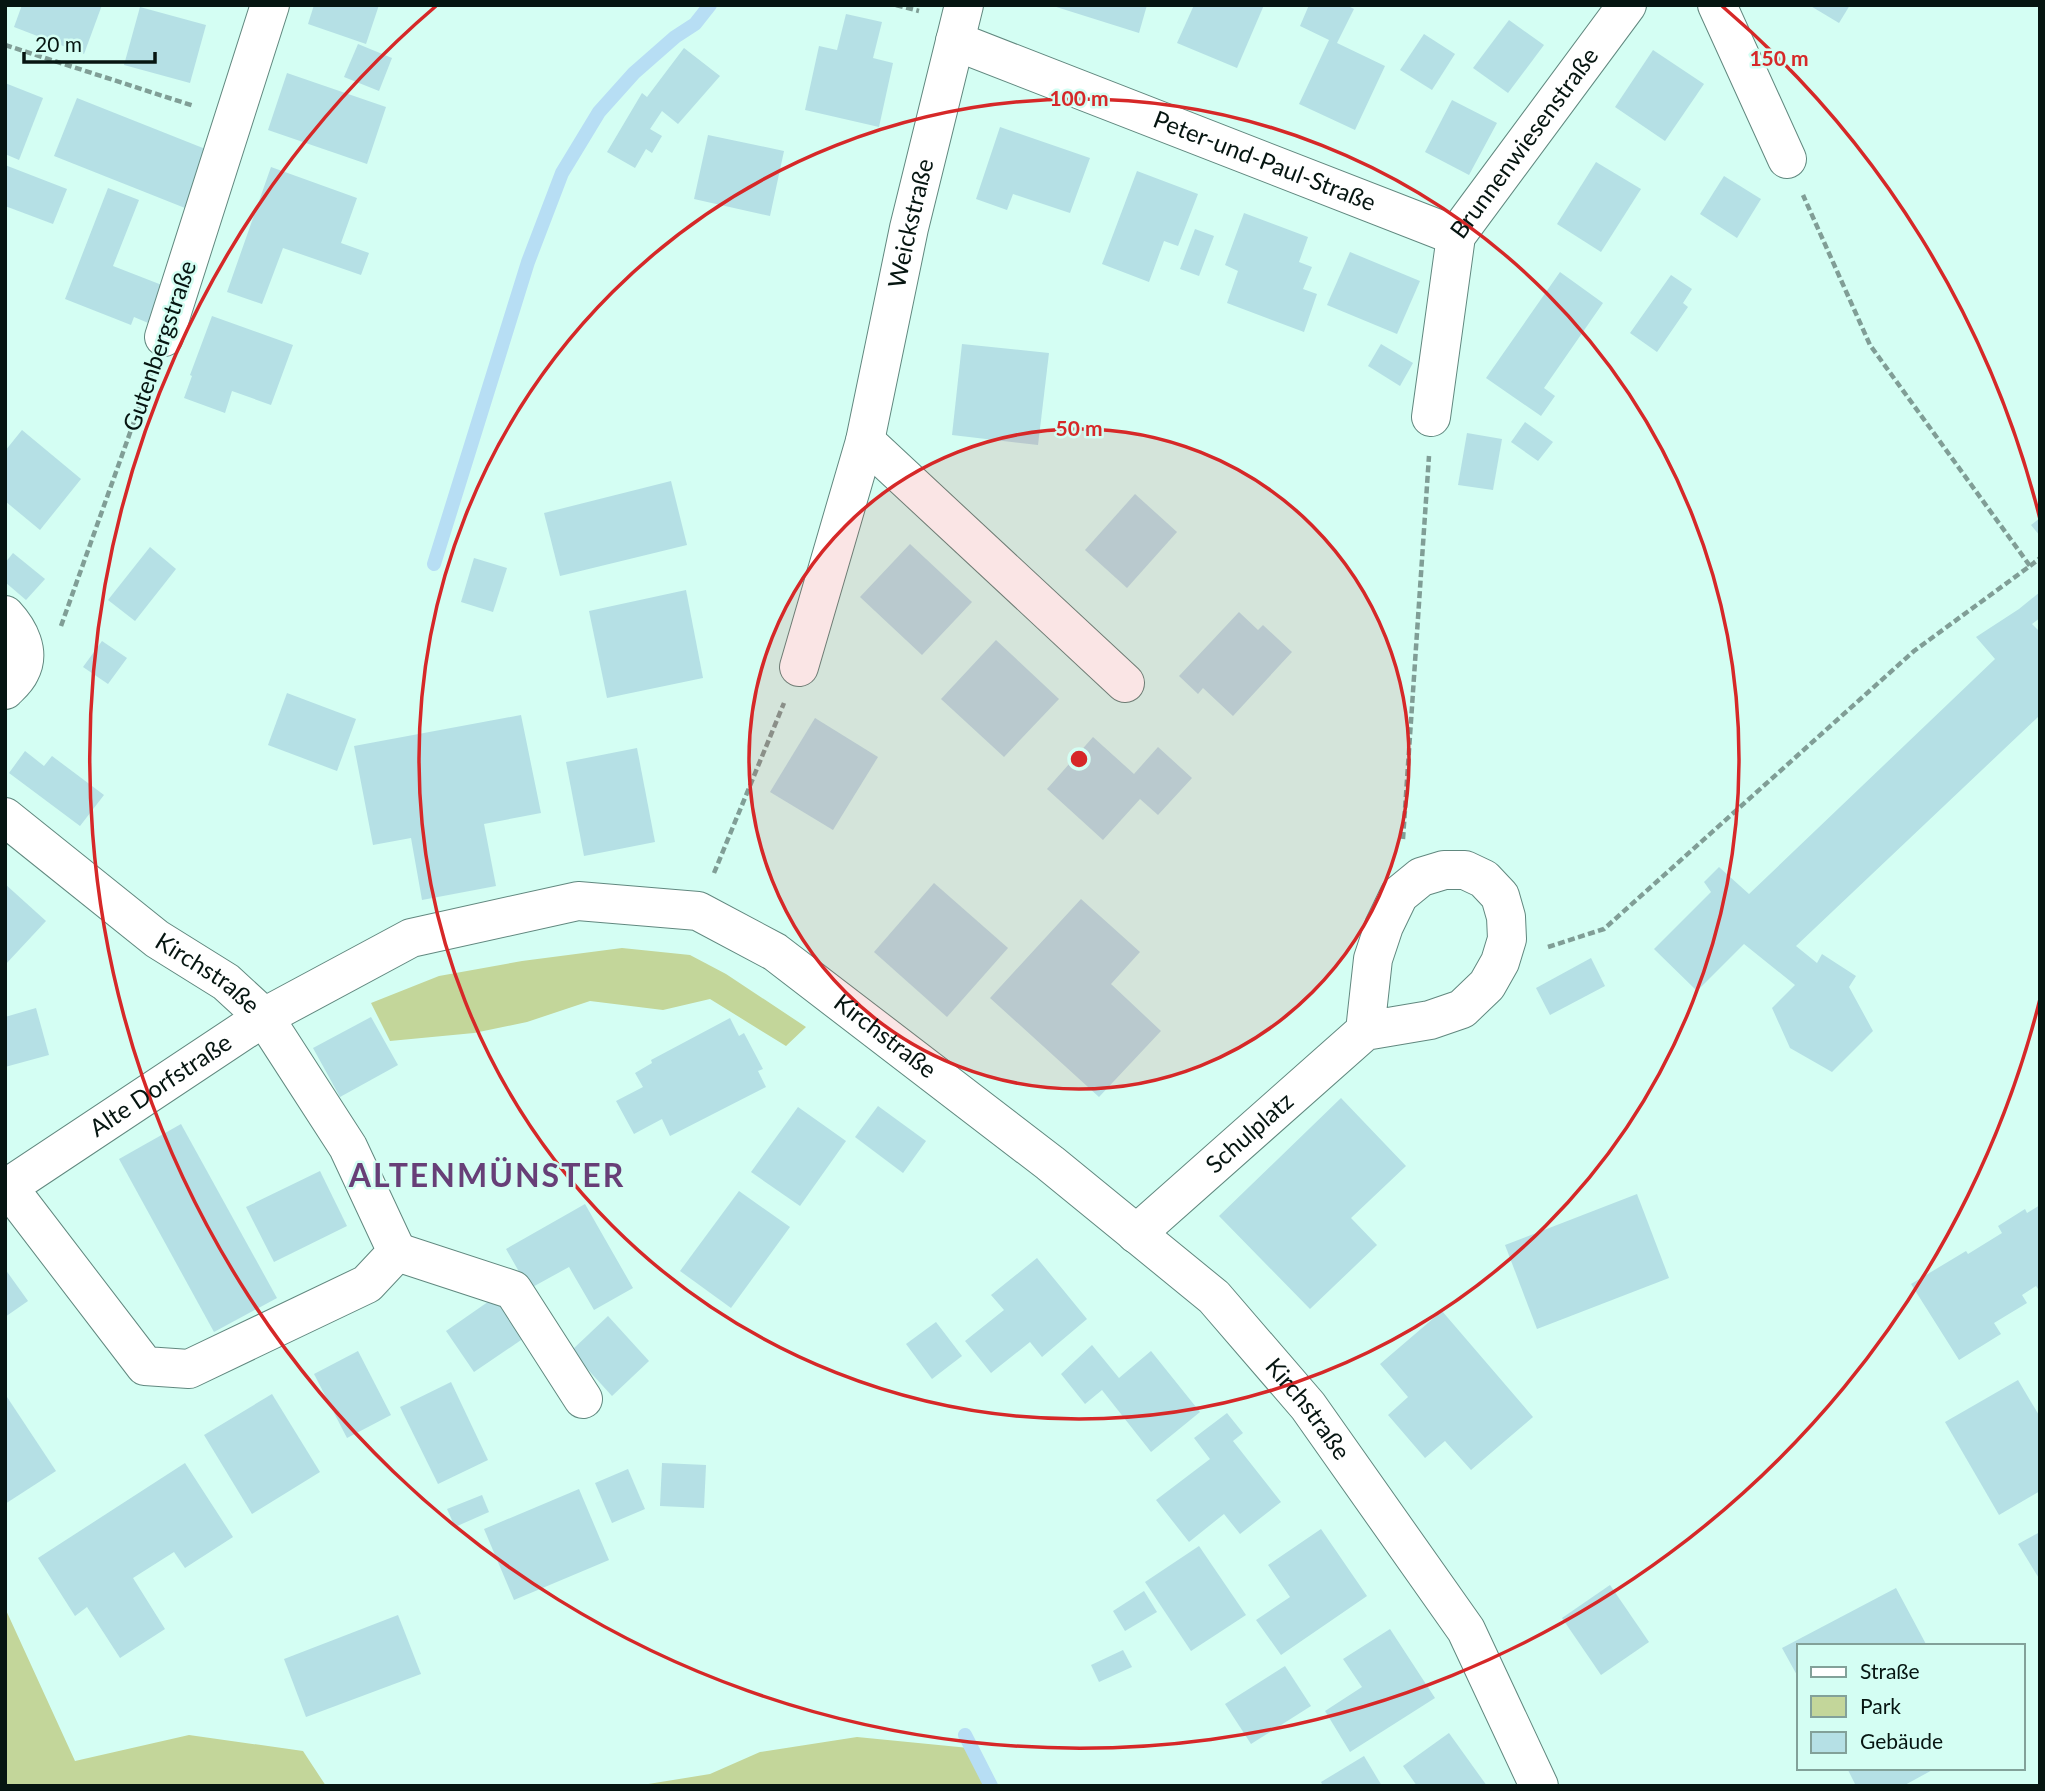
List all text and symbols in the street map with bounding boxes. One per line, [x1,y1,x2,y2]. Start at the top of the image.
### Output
scale bar [24,21,156,65]
text: 20 m [35,31,82,56]
street label: Brunnenwiesenstraße [1443,41,1604,244]
text: 150 m [1749,45,1809,70]
text: 100 m [1049,85,1109,110]
street label: Peter-und-Paul-Straße [1150,104,1380,216]
street label: Weickstraße [881,155,939,290]
street label: Gutenbergstraße [116,256,201,435]
text: 50 m [1055,415,1103,440]
centre of rings [1067,747,1091,771]
street label: Kirchstraße [151,926,266,1019]
street label: Kirchstraße [829,987,943,1083]
street label: Alte Dorfstraße [84,1027,236,1142]
street label: Schulplatz [1199,1086,1299,1178]
district label: ALTENMÜNSTER [348,1155,625,1194]
street label: Kirchstraße [1260,1351,1357,1465]
legend [1797,1644,2024,1770]
text: Straße [1860,1658,1920,1683]
text: Park [1860,1693,1901,1718]
text: Gebäude [1860,1728,1943,1753]

